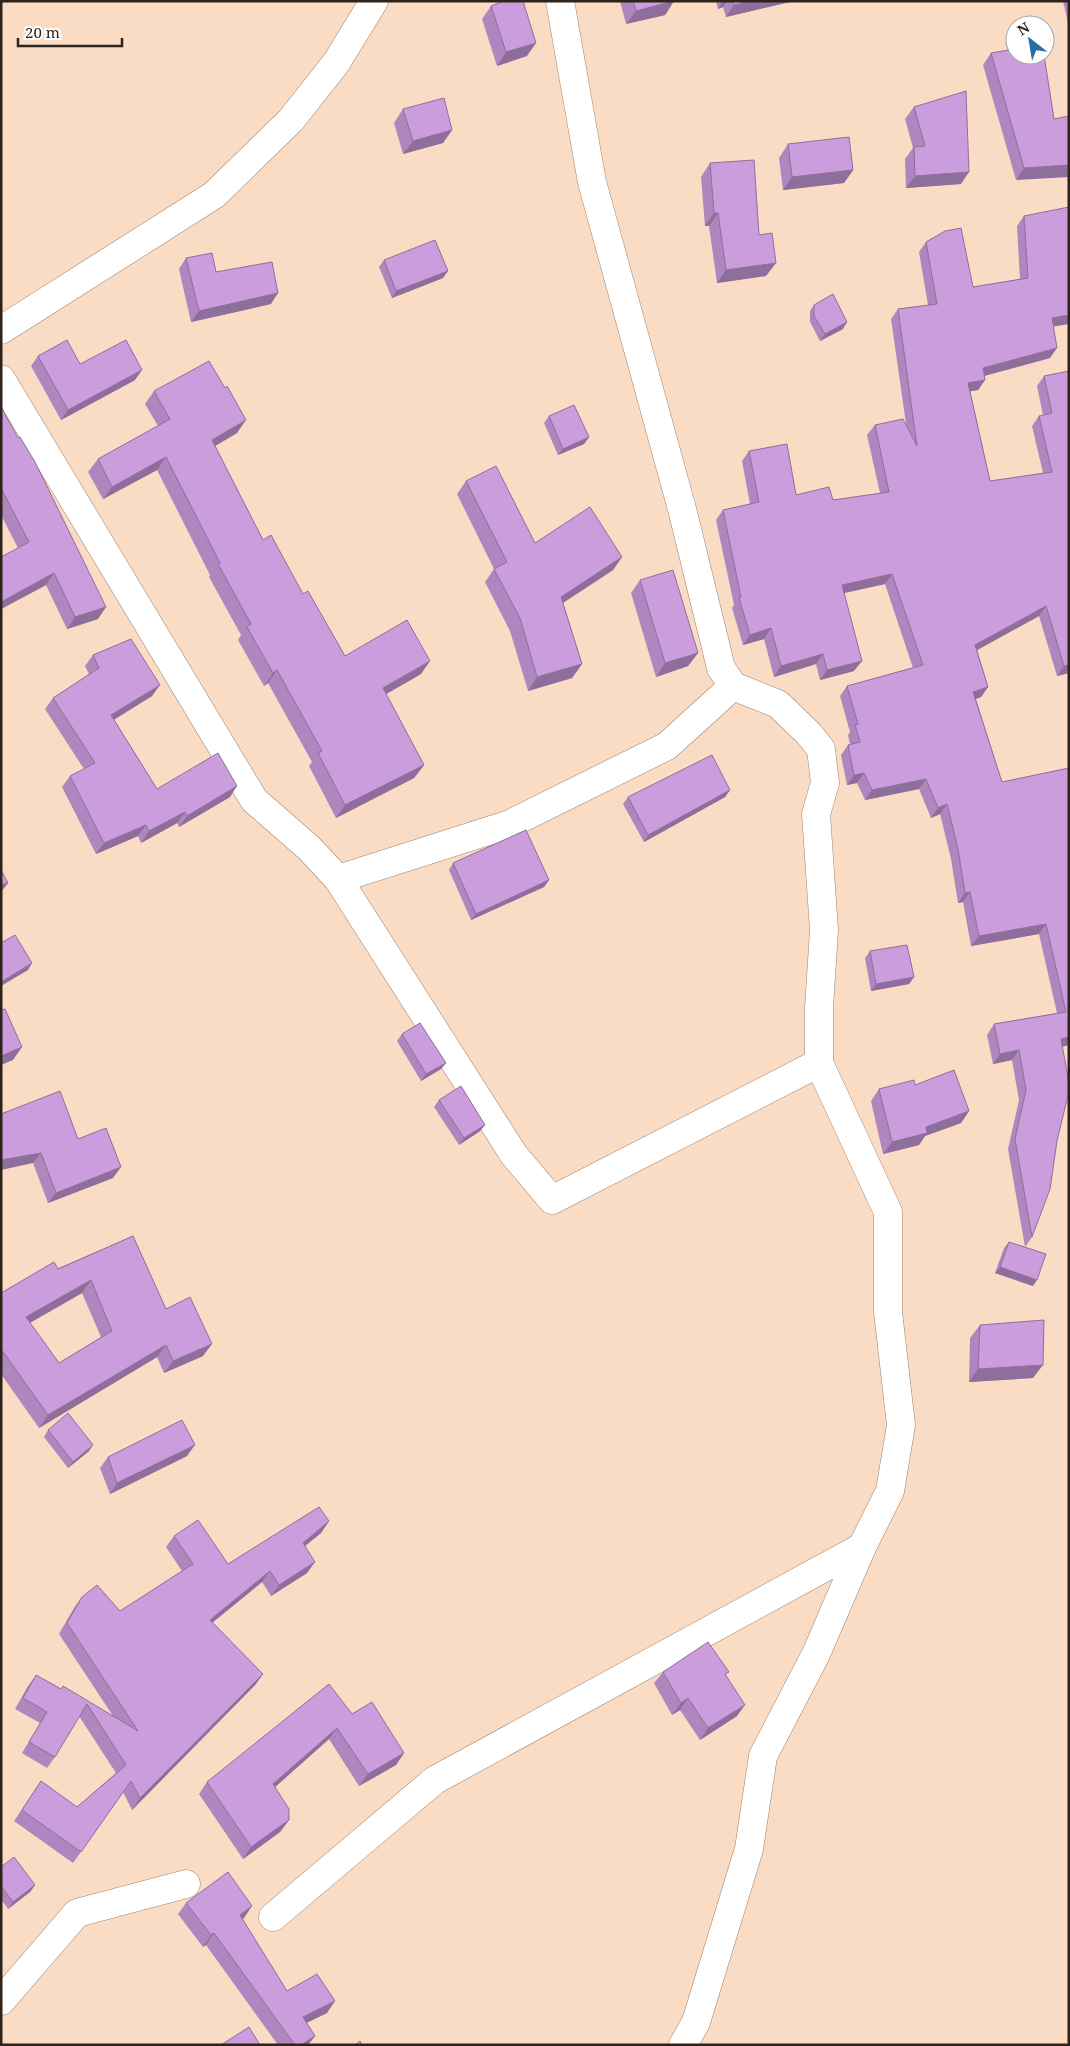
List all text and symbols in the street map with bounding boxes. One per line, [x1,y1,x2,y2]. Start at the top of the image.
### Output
scale bar [18,15,121,47]
north arrow [1005,15,1055,65]
text: N [1013,17,1033,39]
text: 20 m [25,22,60,42]

